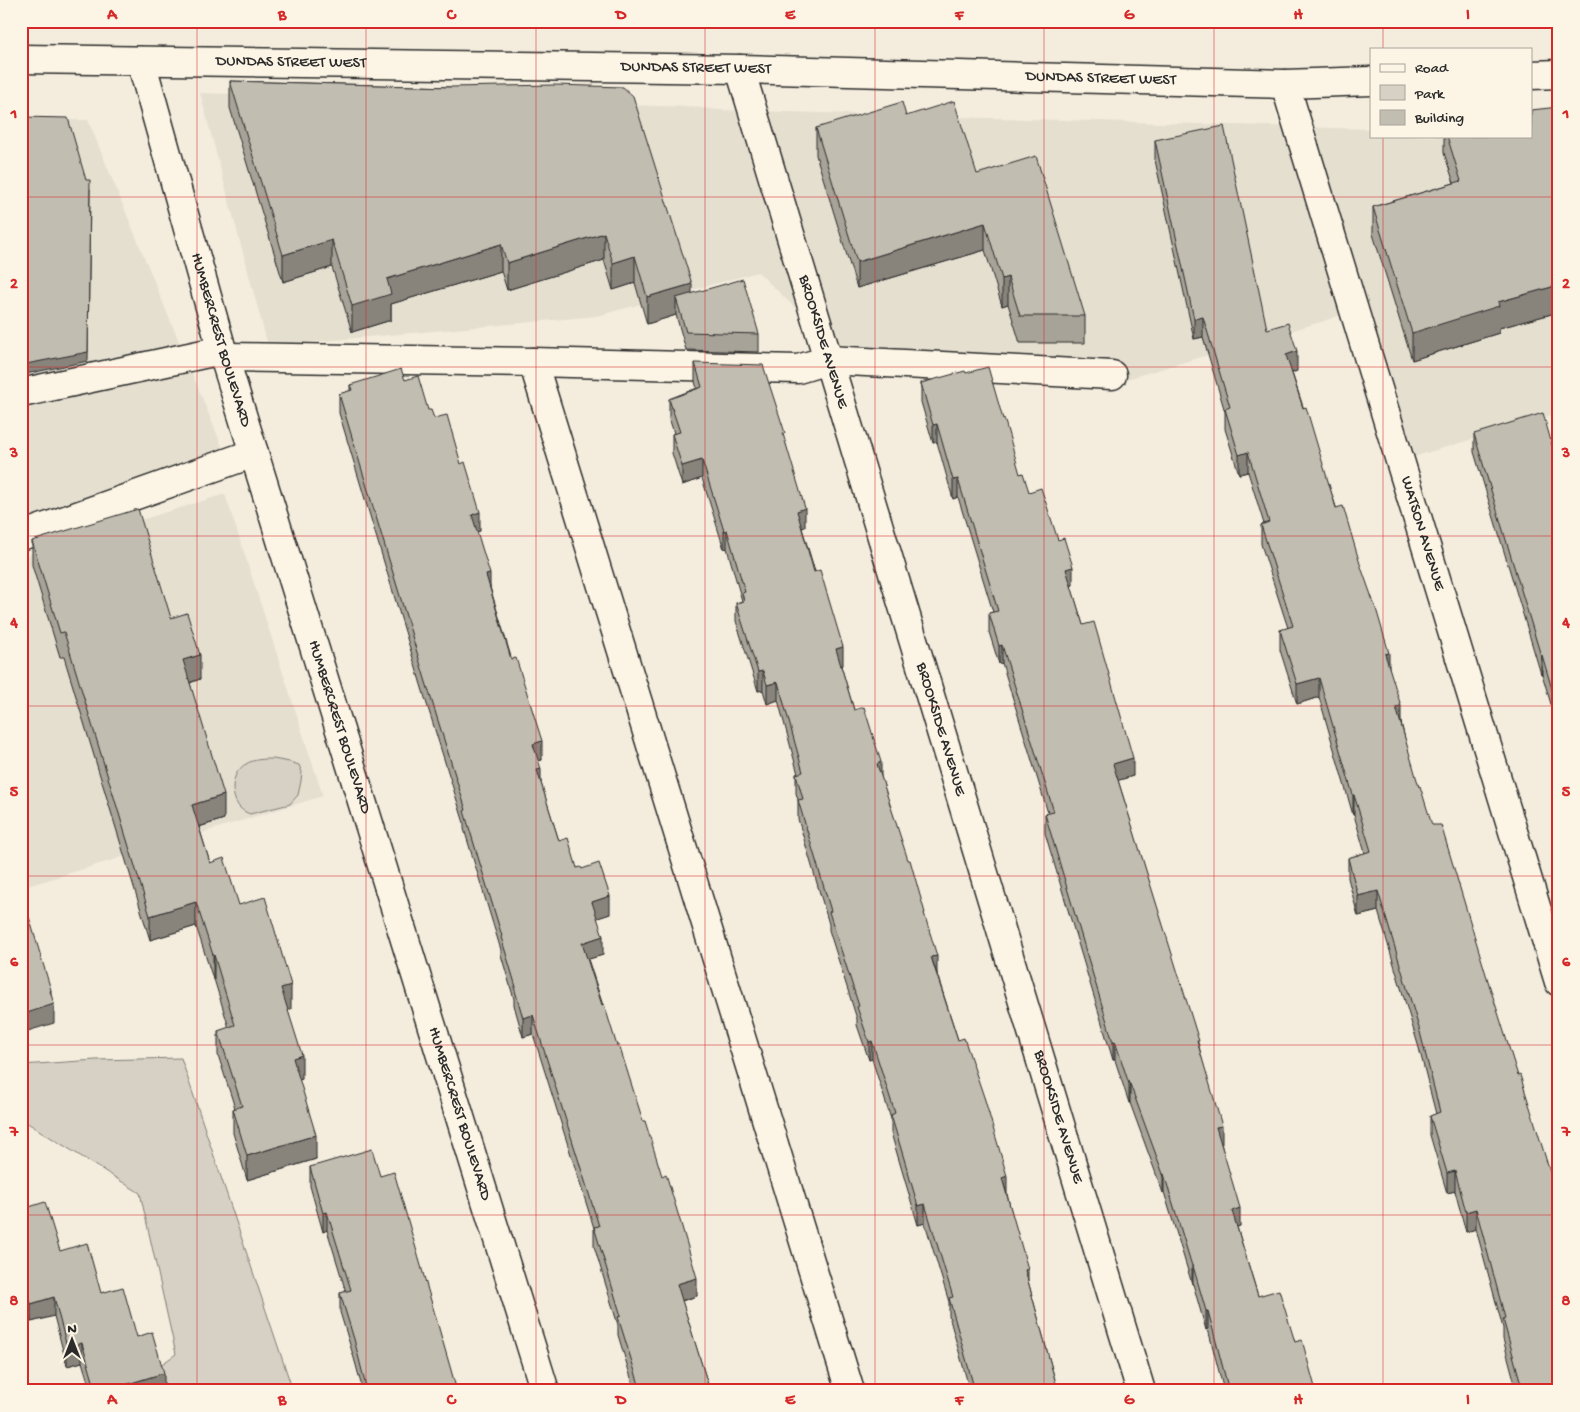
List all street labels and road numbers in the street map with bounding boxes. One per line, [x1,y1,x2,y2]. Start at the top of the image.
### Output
street label: DUNDAS STREET WEST [215,52,367,73]
street label: DUNDAS STREET WEST [620,58,772,79]
street label: DUNDAS STREET WEST [1024,67,1177,91]
street label: HUMBERCREST BOULEVARD [186,251,255,430]
street label: BROOKSIDE AVENUE [793,272,852,412]
street label: WATSON AVENUE [1396,474,1449,594]
street label: HUMBERCREST BOULEVARD [303,638,375,817]
street label: BROOKSIDE AVENUE [911,659,970,799]
street label: HUMBERCREST BOULEVARD [423,1025,495,1203]
street label: BROOKSIDE AVENUE [1028,1047,1087,1187]

